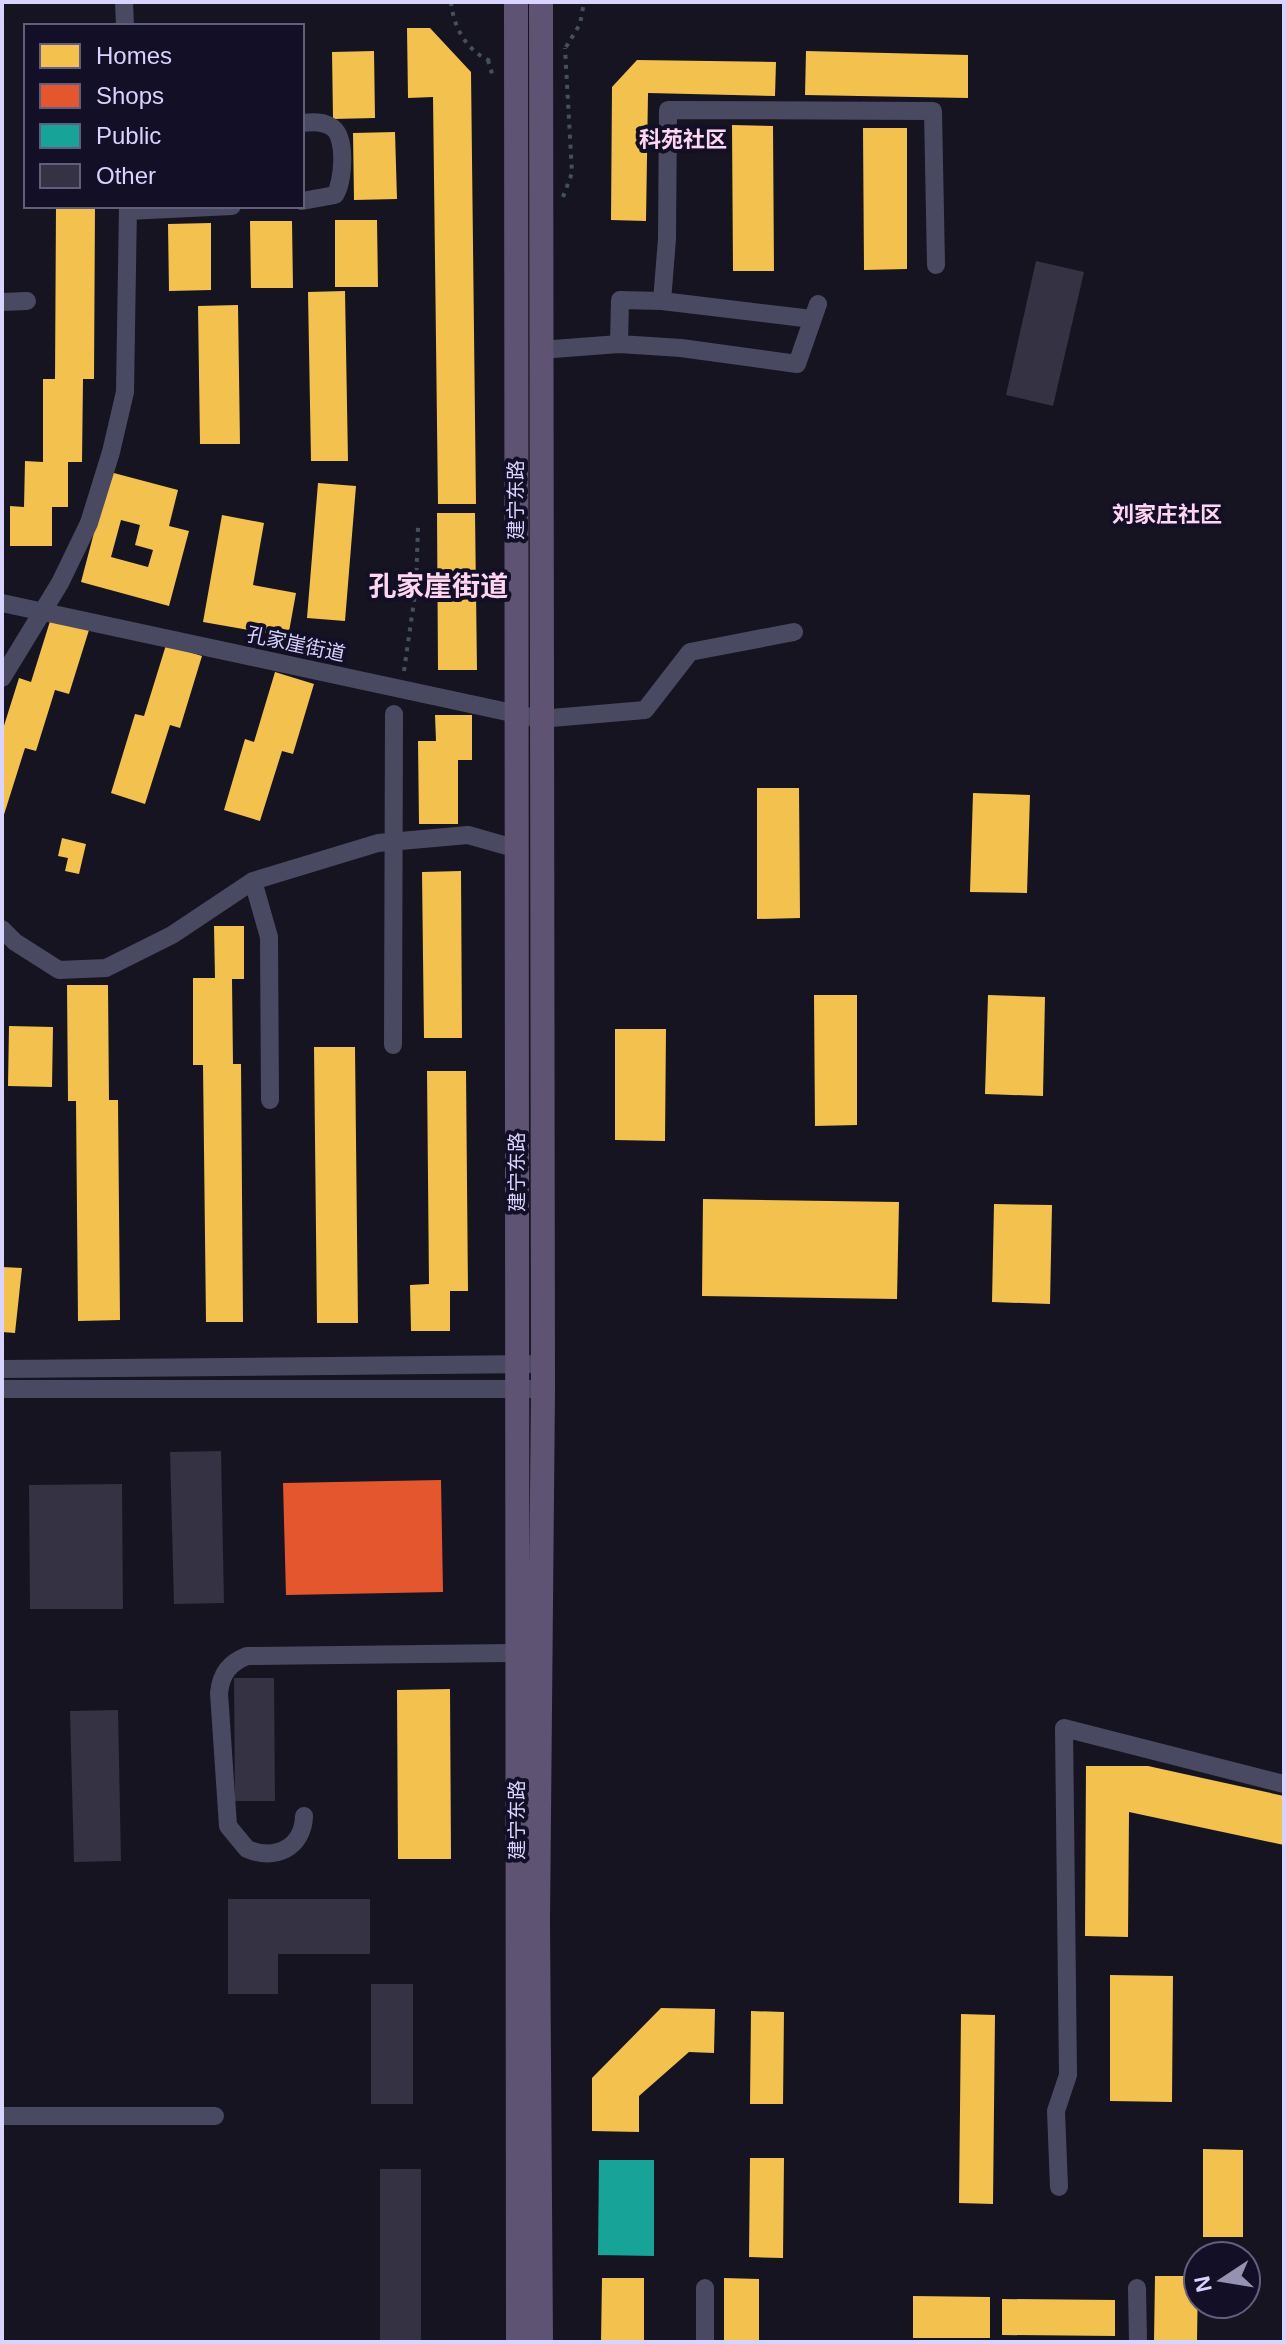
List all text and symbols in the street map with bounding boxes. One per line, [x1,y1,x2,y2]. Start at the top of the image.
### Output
legend [24,24,304,208]
text: Homes [96,42,172,69]
text: Shops [96,82,164,109]
text: Public [96,122,161,149]
district label: 科苑社区 [639,127,727,152]
text: Other [96,162,156,189]
street label: 建宁东路 [505,460,527,540]
district label: 刘家庄社区 [1112,502,1222,527]
district label: 孔家崖街道 [368,571,508,602]
street label: 孔家崖街道 [245,623,347,665]
street label: 建宁东路 [506,1132,528,1212]
street label: 建宁东路 [506,1780,528,1860]
north arrow [1182,2240,1262,2320]
text: N [1189,2274,1217,2294]

